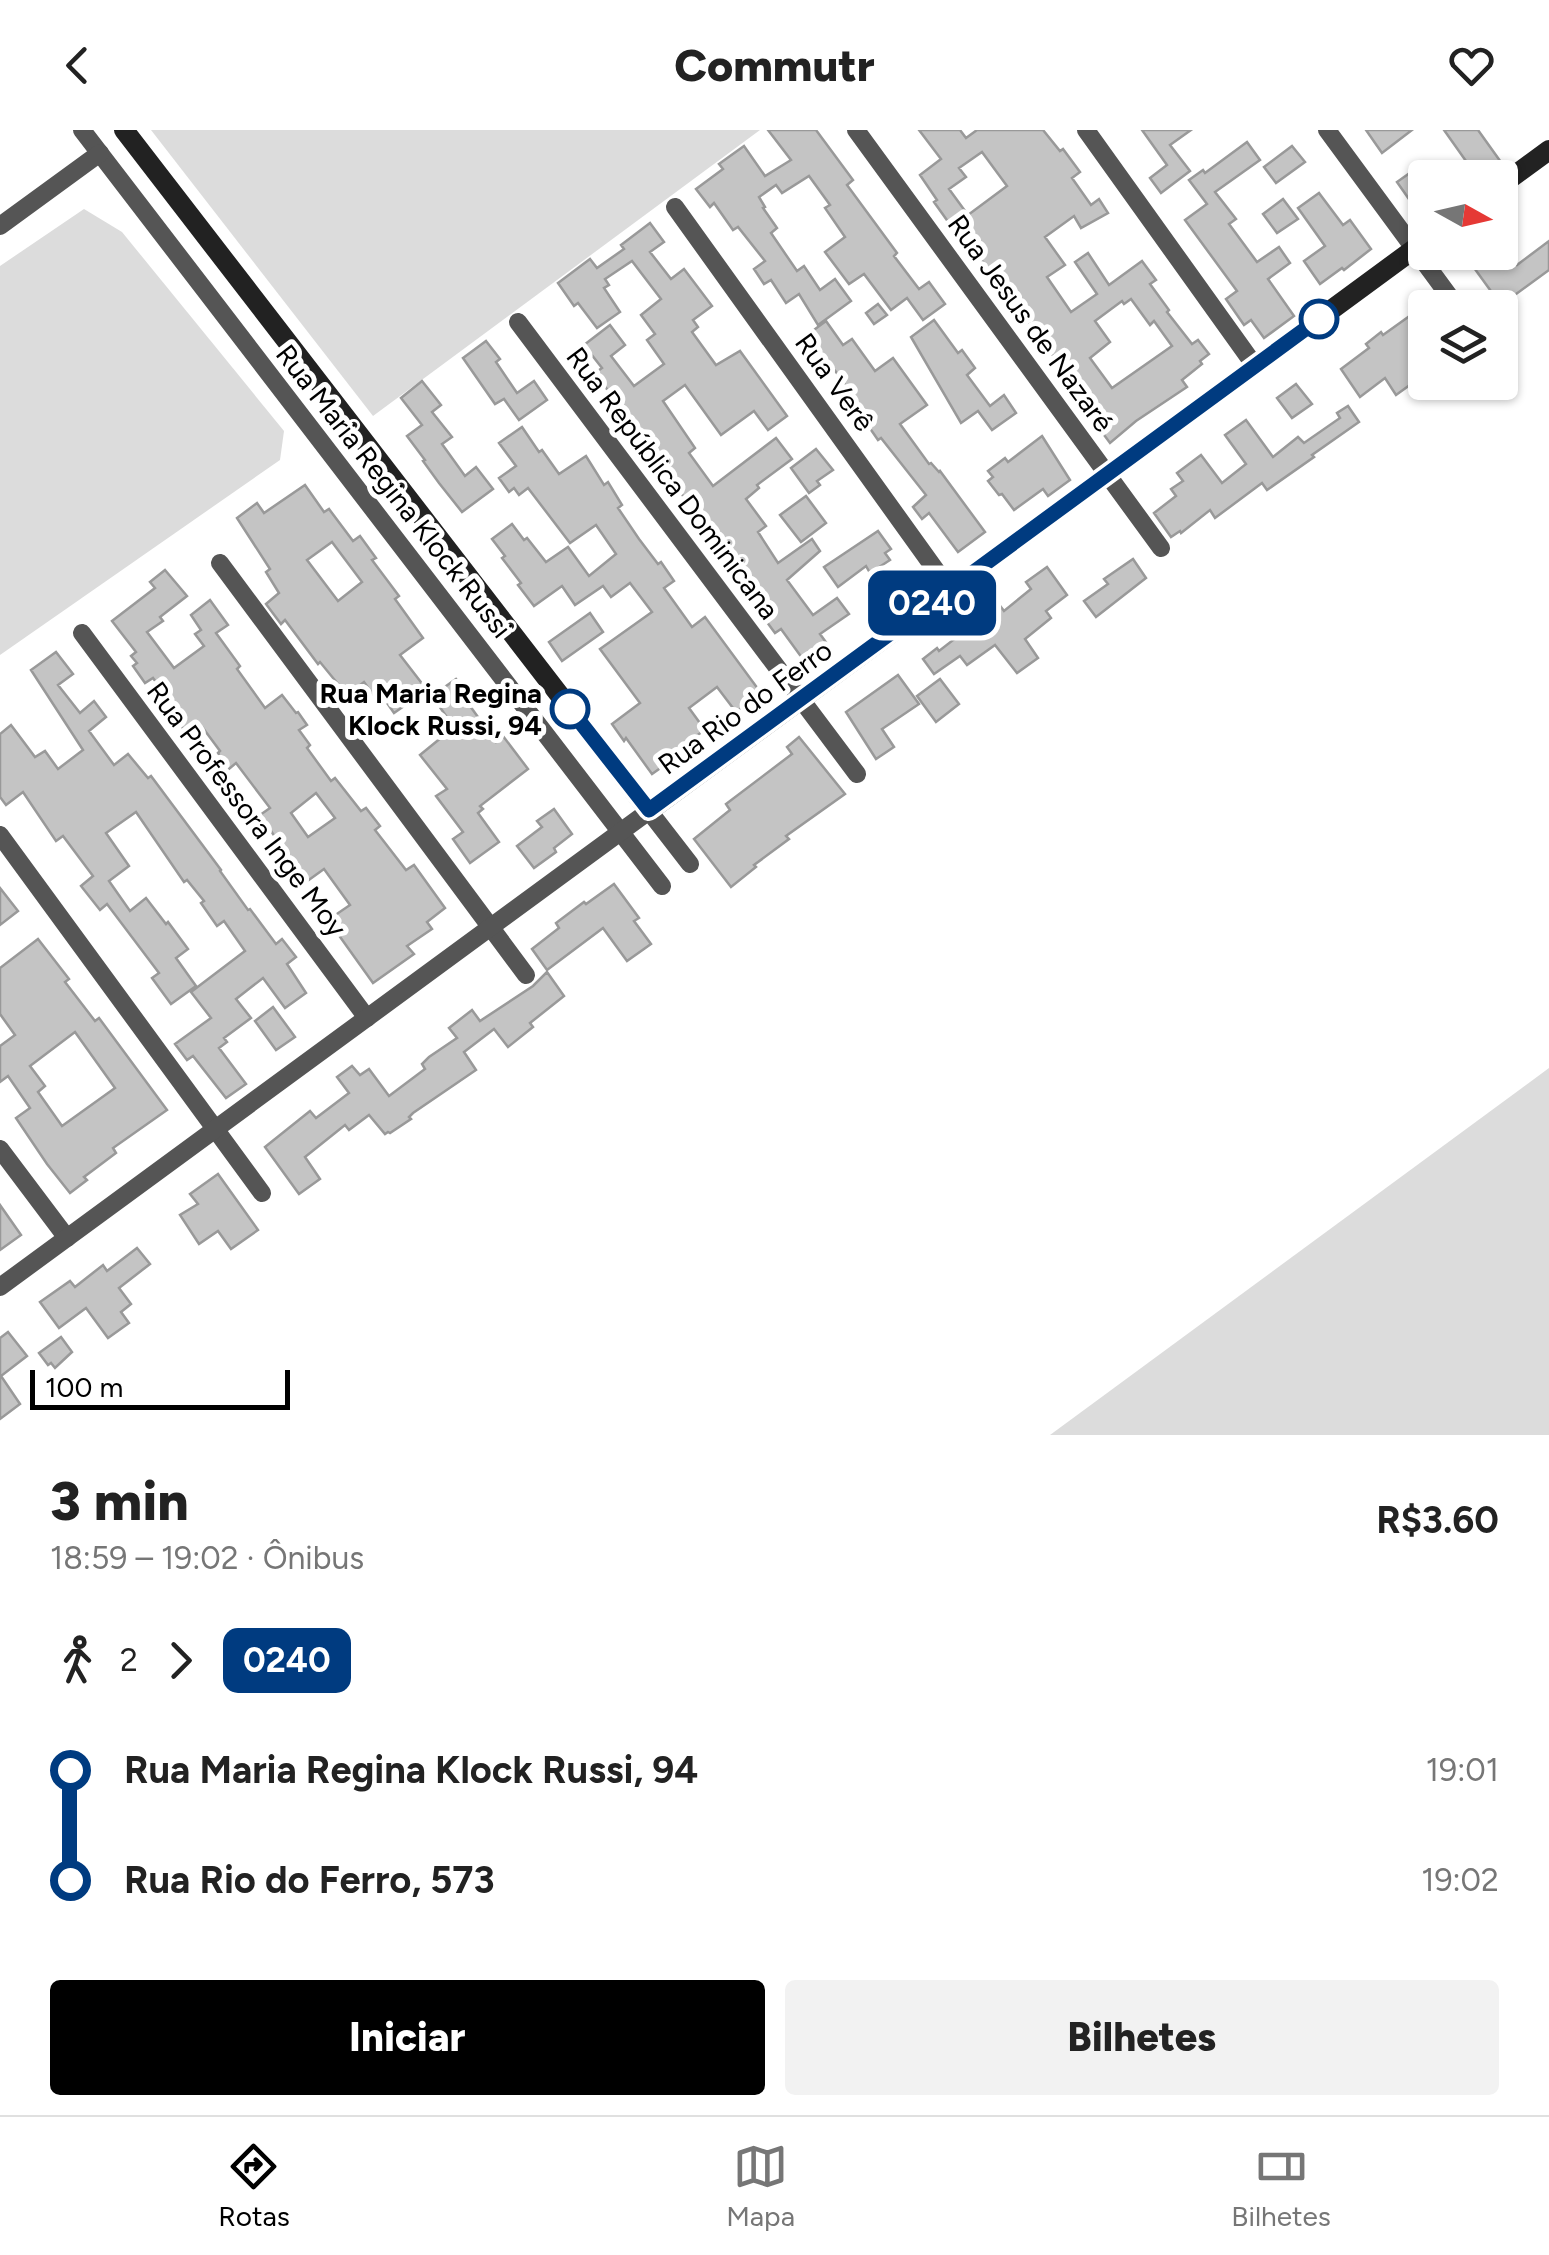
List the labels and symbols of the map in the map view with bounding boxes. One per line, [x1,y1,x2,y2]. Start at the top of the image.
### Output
north arrow [1408,160,1518,270]
street label: Rua Jesus de Nazaré [941,208,1121,438]
unlabelled marker [1300,300,1338,338]
street label: Rua Verê [788,326,882,438]
street label: Rua Maria Regina Klock Russi [269,338,519,644]
street label: Rua República Dominicana [560,340,786,626]
line badge: 0240 [862,570,1002,636]
street label: Rua Rio do Ferro [651,633,839,781]
street label: Rua Professora Inge Moy [140,675,354,944]
place label: Rua Maria Regina Klock Russi, 94 [319,676,542,742]
marker: Rua Maria Regina Klock Russi, 94 [551,690,589,728]
scale bar [30,1365,290,1410]

